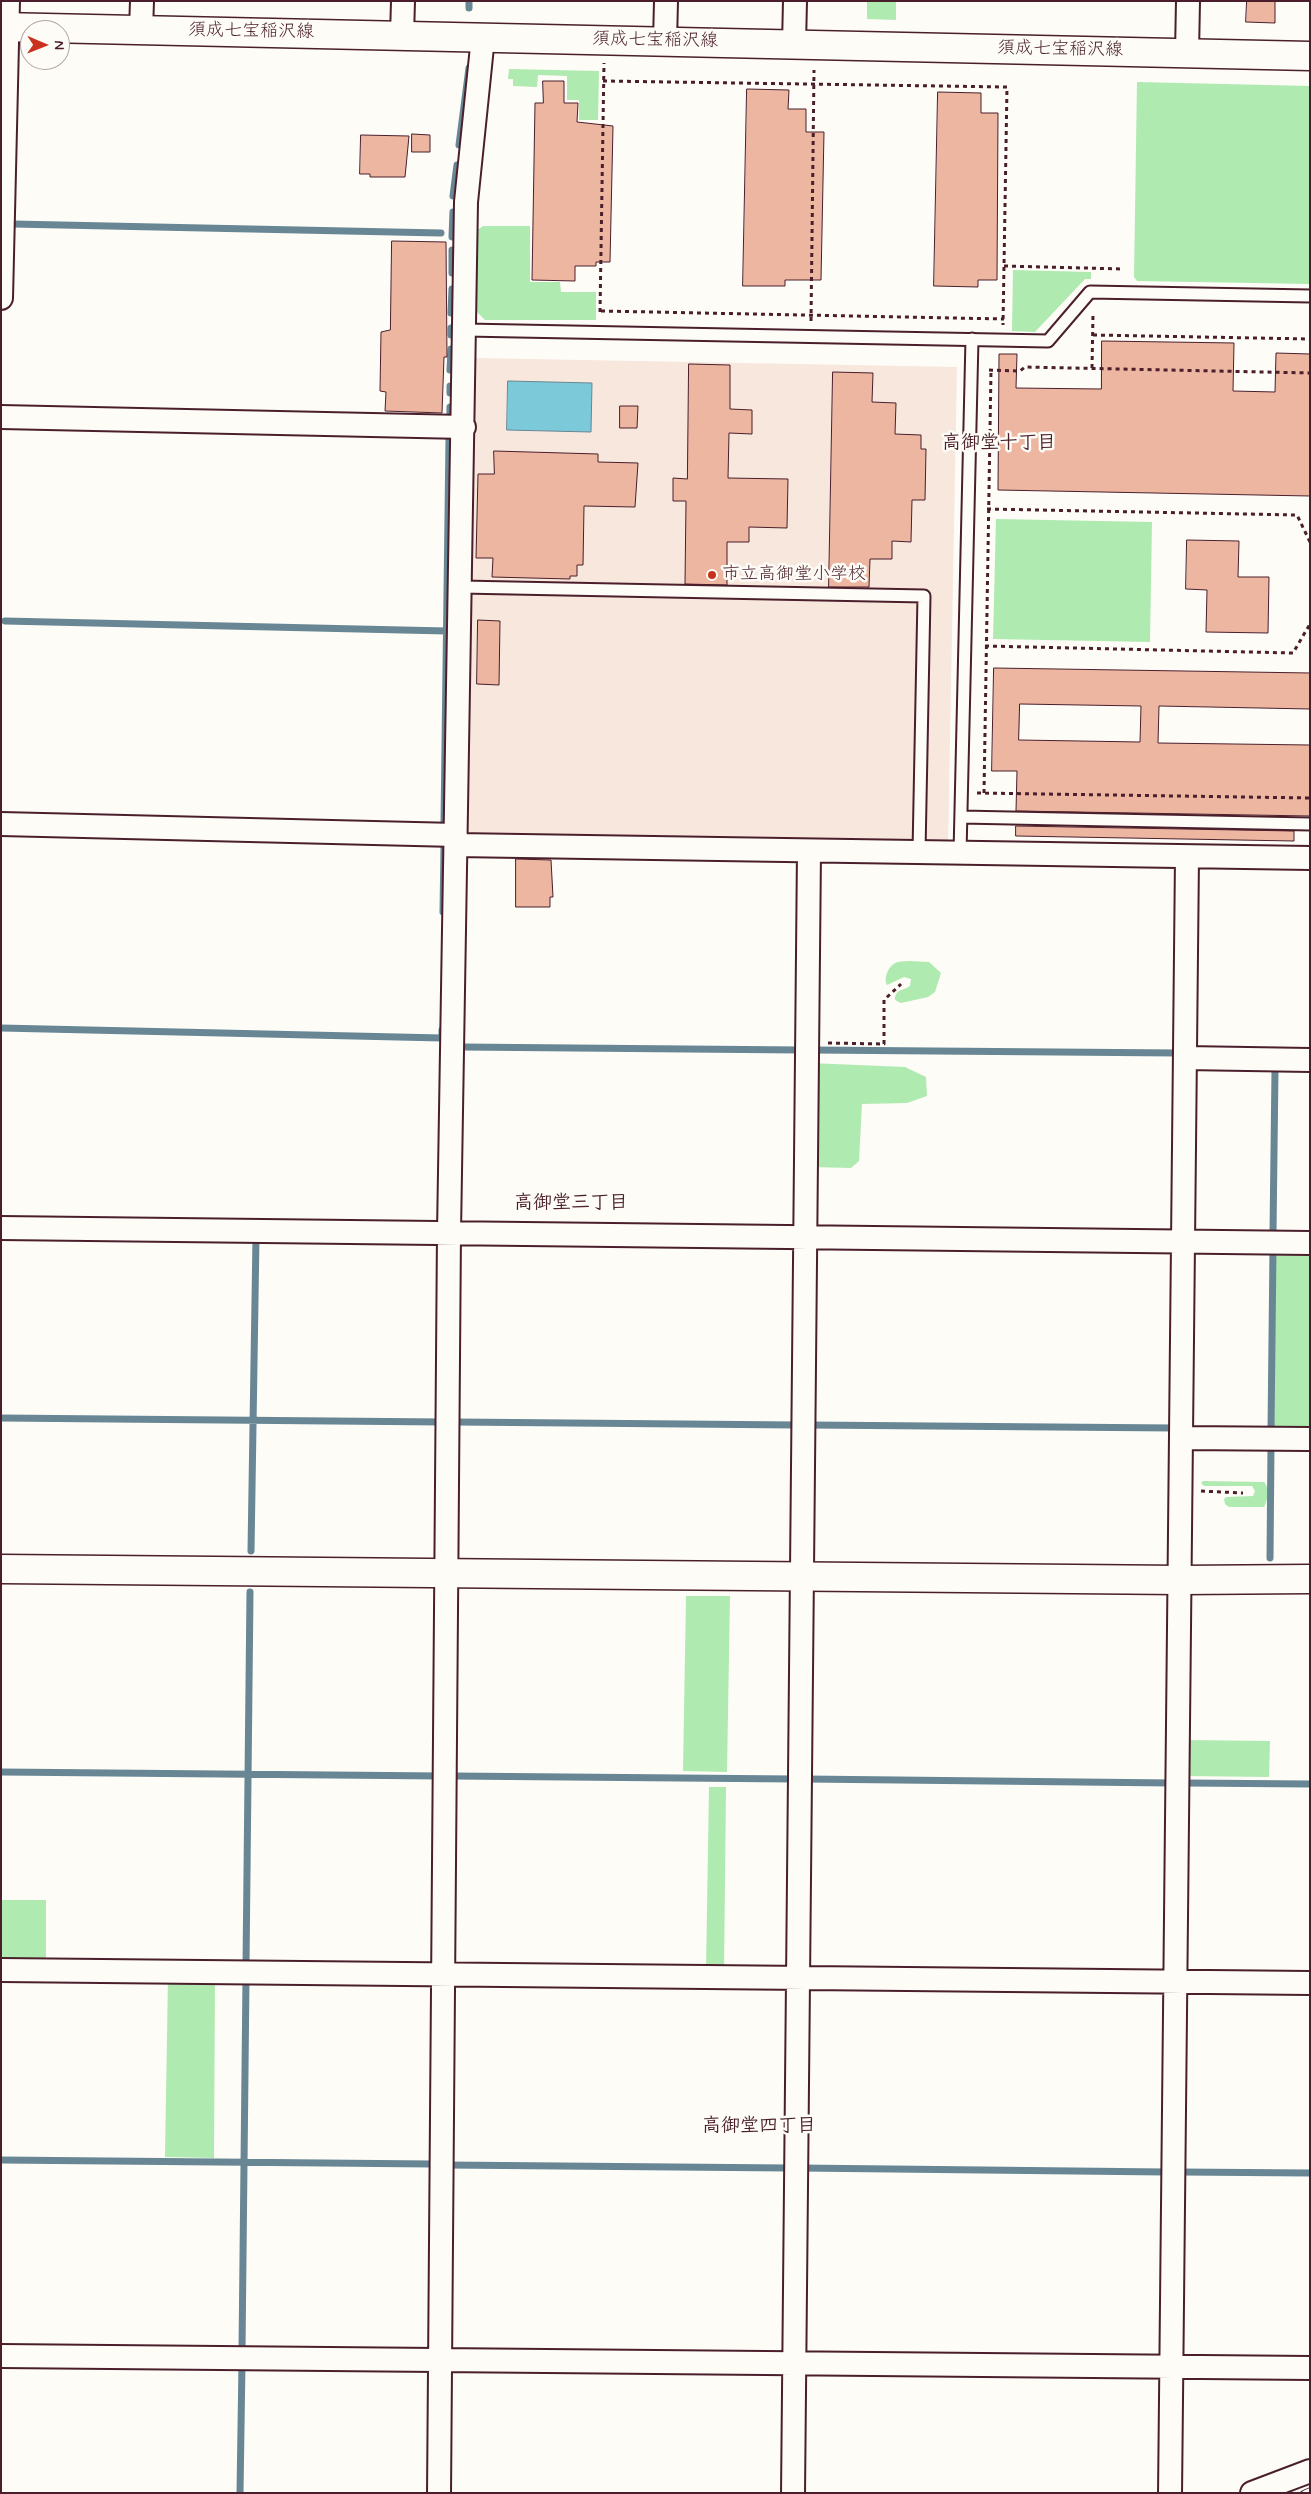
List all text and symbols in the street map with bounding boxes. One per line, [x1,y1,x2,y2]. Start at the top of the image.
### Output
north arrow [20,20,70,70]
street label: 須成七宝稲沢線 [188,20,314,44]
street label: 須成七宝稲沢線 [592,29,718,53]
street label: 須成七宝稲沢線 [997,38,1123,62]
text: N [50,40,68,50]
district label: 高御堂十丁目 [942,433,1056,455]
place label: 市立高御堂小学校 [722,564,866,586]
marker: 市立高御堂小学校 [706,569,718,581]
district label: 高御堂三丁目 [514,1193,628,1215]
district label: 高御堂四丁目 [702,2116,816,2138]

